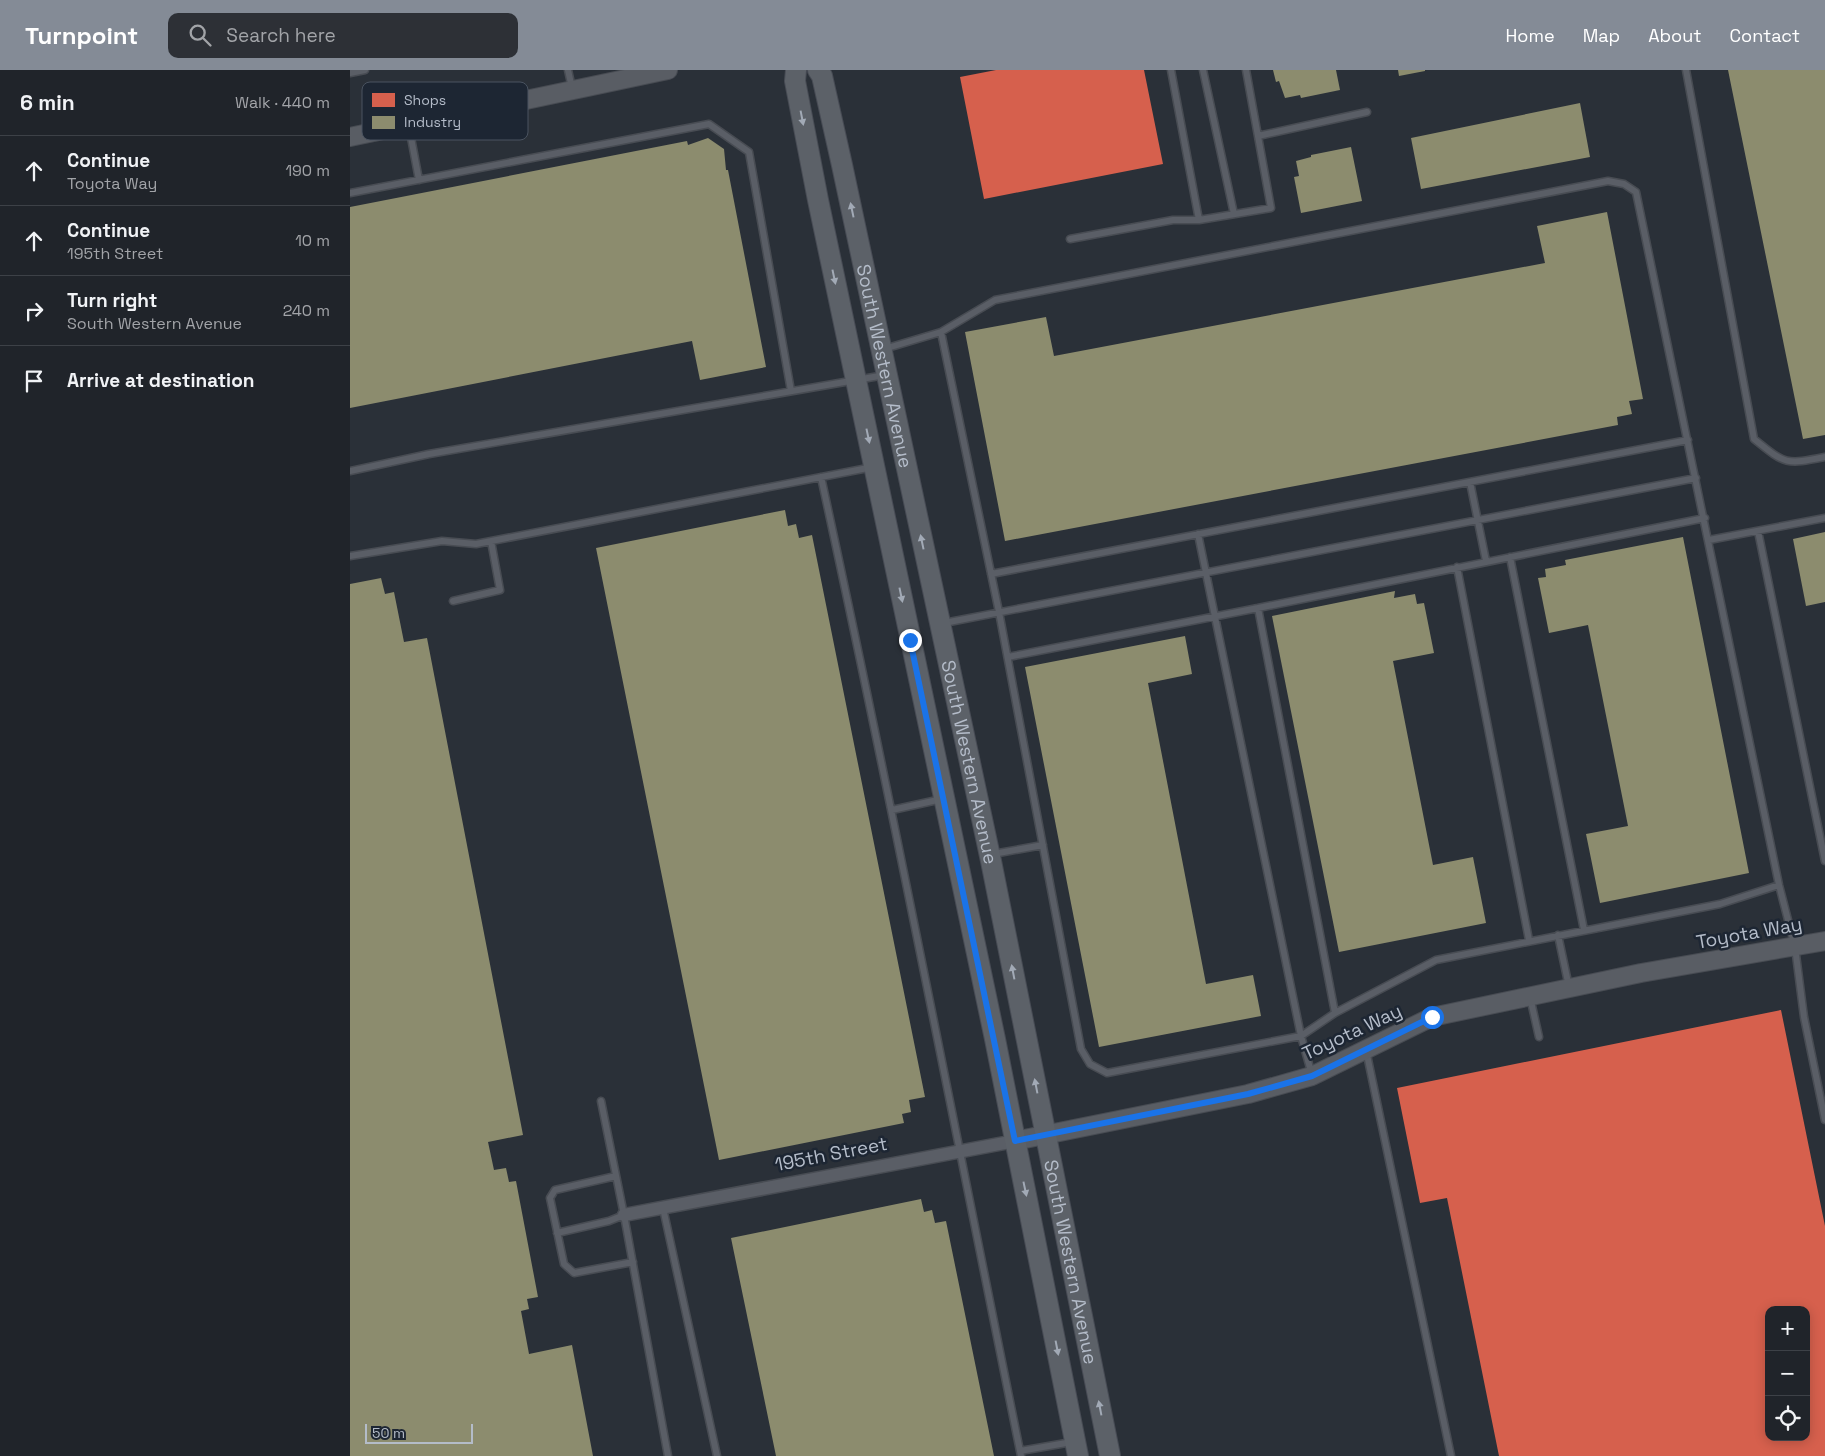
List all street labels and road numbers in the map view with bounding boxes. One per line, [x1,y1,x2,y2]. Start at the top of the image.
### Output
street label: South Western Avenue [851,262,919,470]
street label: South Western Avenue [936,658,1004,866]
street label: Toyota Way [1694,911,1804,955]
street label: Toyota Way [1298,998,1406,1066]
street label: 195th Street [773,1131,889,1177]
street label: South Western Avenue [1039,1157,1104,1366]

